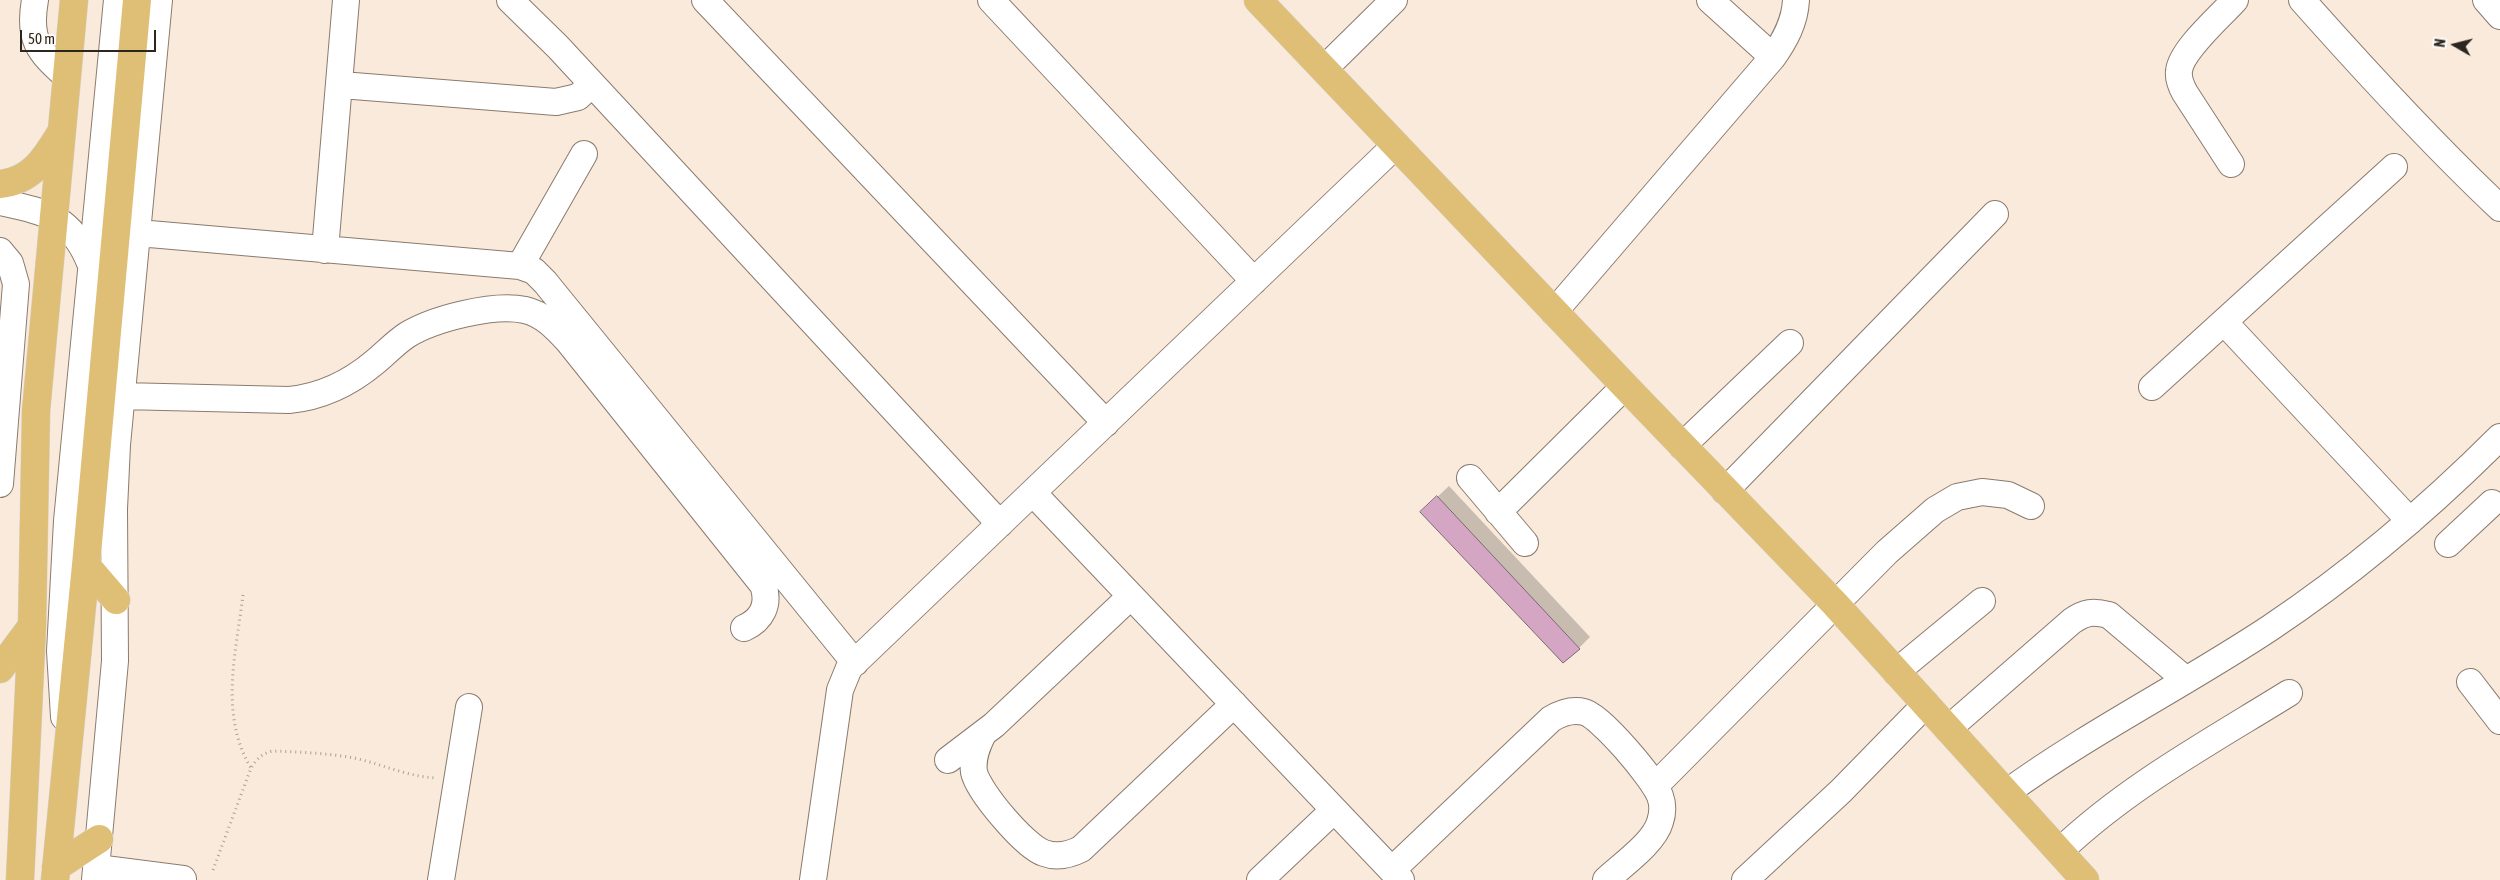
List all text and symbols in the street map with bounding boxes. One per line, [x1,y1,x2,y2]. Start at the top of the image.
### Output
scale bar [22,20,159,52]
north arrow [2430,20,2480,70]
text: 50 m [28,30,55,47]
text: N [2432,38,2449,48]

